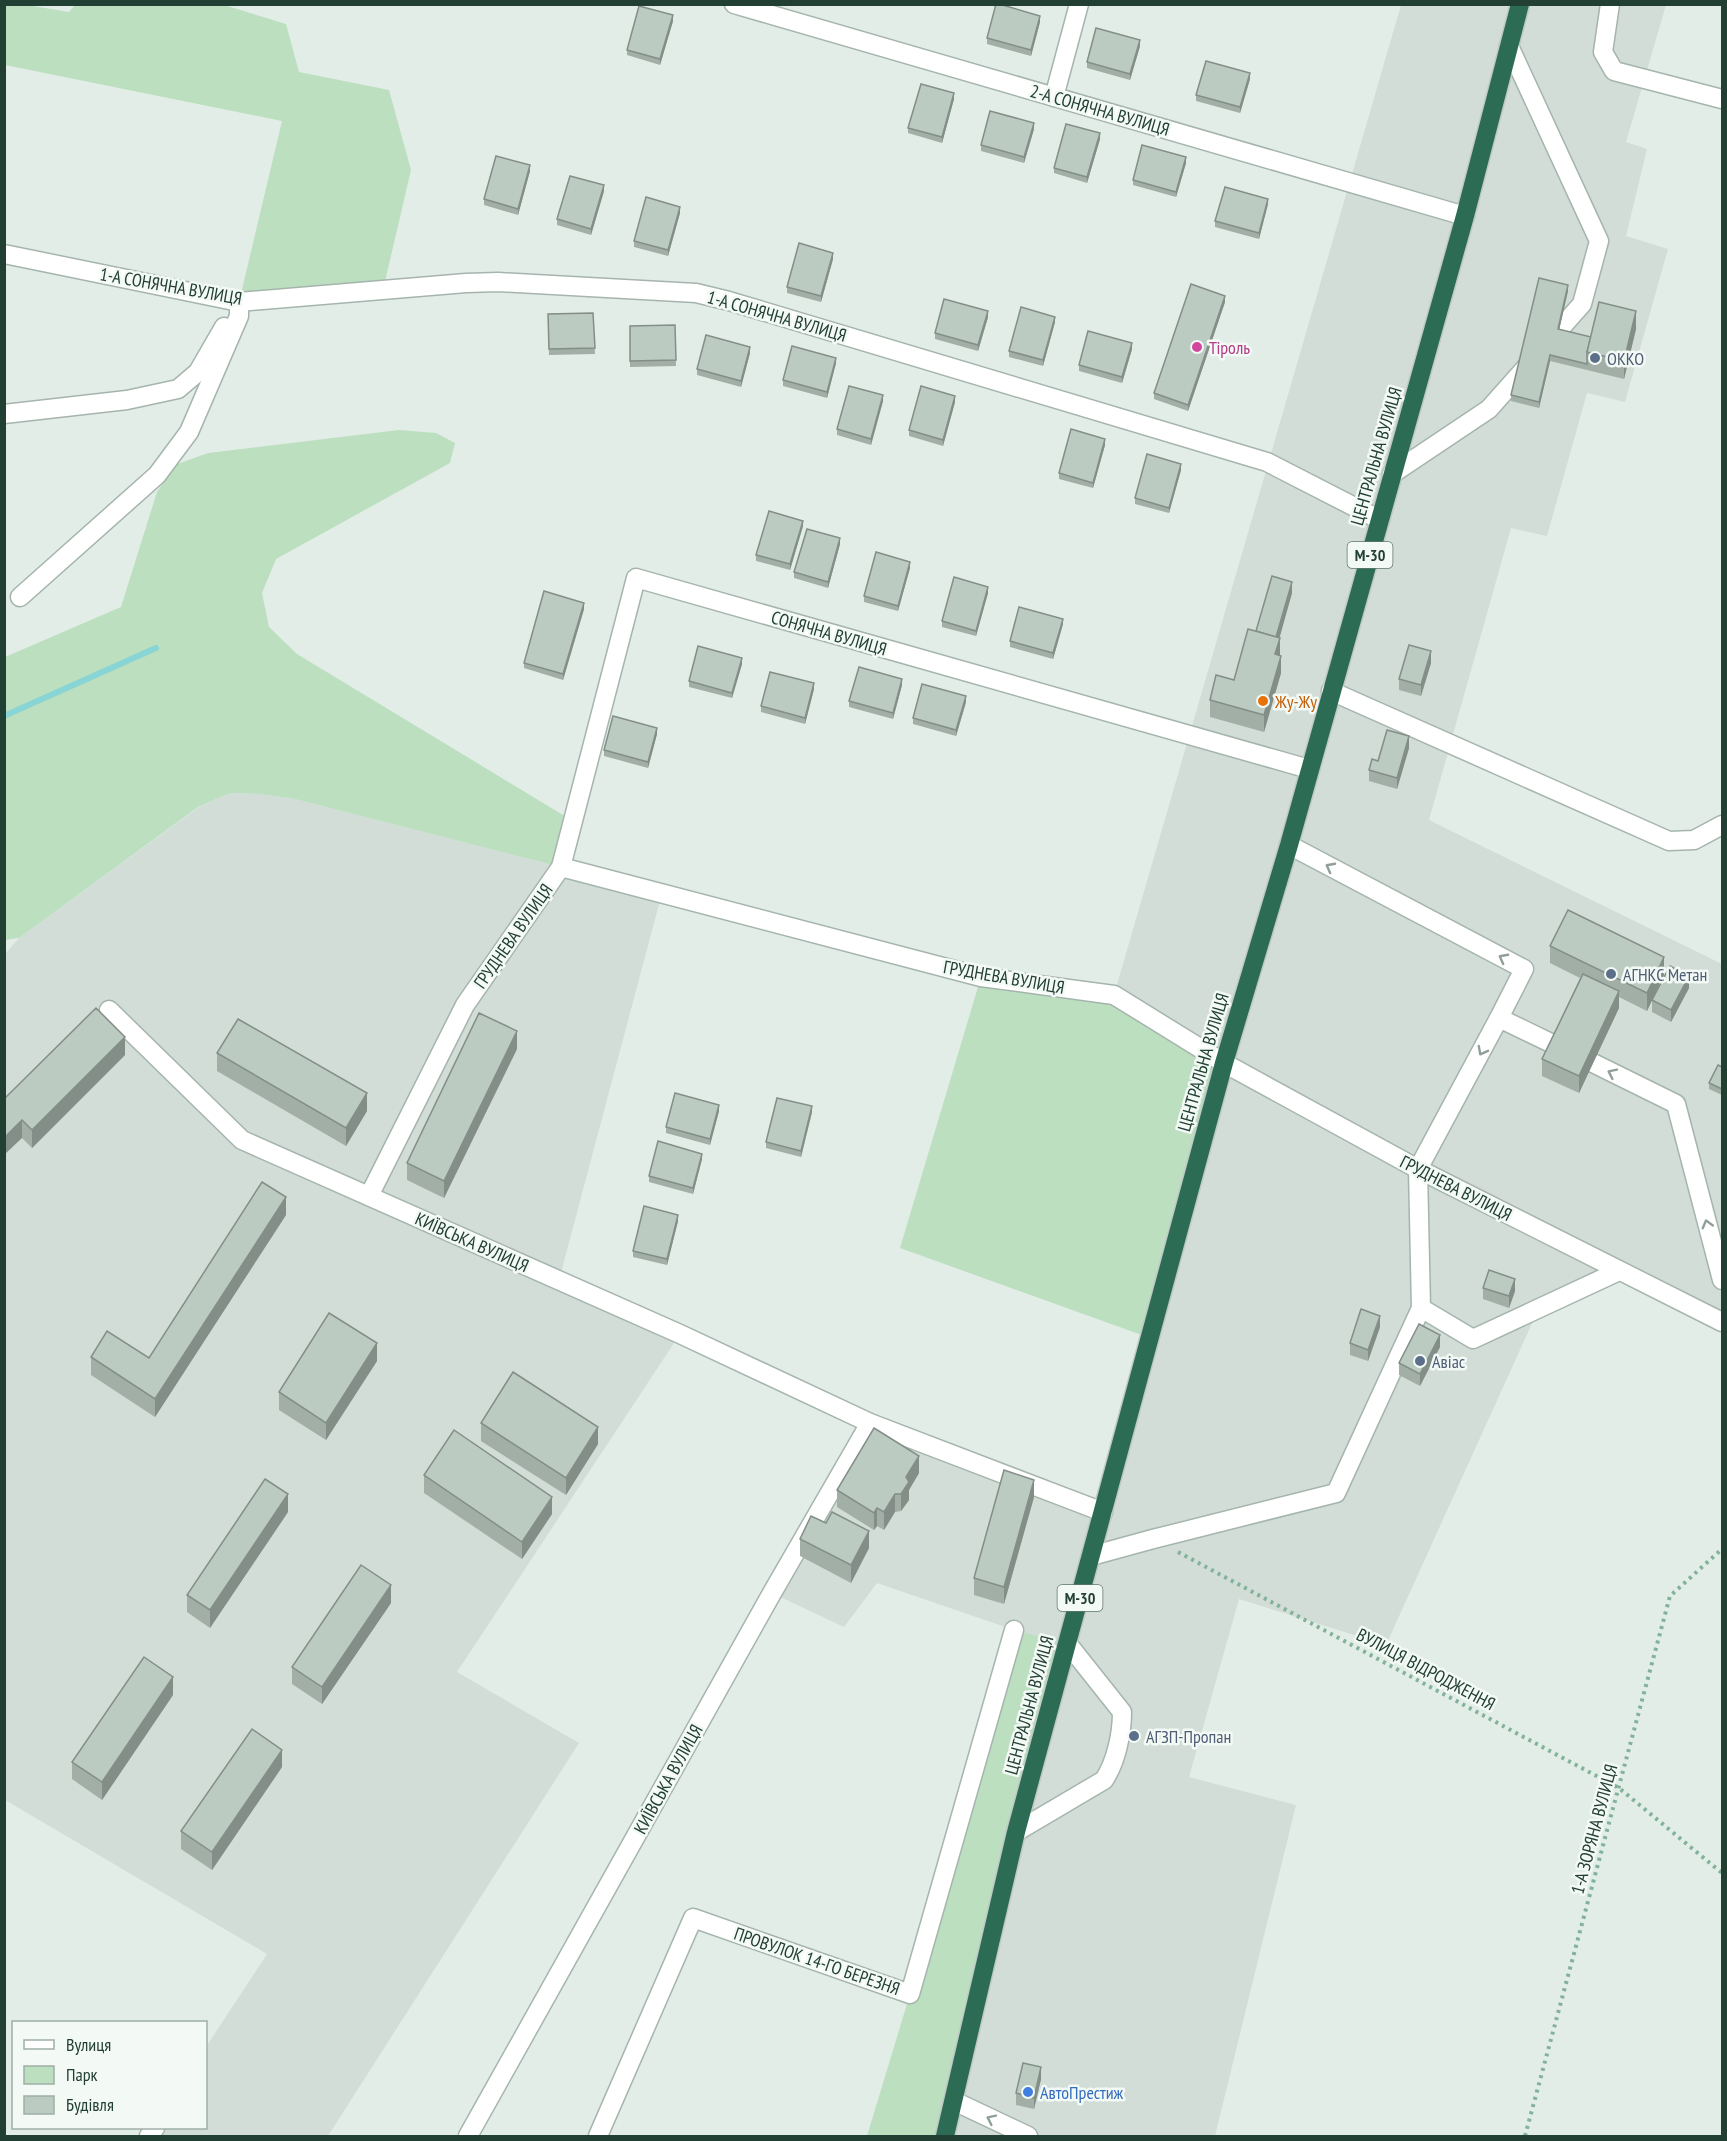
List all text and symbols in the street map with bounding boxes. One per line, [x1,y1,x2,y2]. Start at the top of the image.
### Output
street label: 2-А СОНЯЧНА ВУЛИЦЯ [1028,79,1172,141]
street label: 1-А СОНЯЧНА ВУЛИЦЯ [98,262,244,310]
street label: 1-А СОНЯЧНА ВУЛИЦЯ [705,285,849,347]
place label: Тіроль [1209,336,1250,359]
marker: Тіроль [1190,340,1204,354]
place label: ОККО [1607,347,1644,370]
marker: ОККО [1588,351,1602,365]
street label: ЦЕНТРАЛЬНА ВУЛИЦЯ [1345,384,1407,528]
road number: М-30 [1348,542,1392,568]
street label: СОНЯЧНА ВУЛИЦЯ [768,606,890,660]
place label: Жу-Жу [1274,690,1317,713]
marker: Жу-Жу [1256,694,1270,708]
one-way arrow [1326,863,1336,874]
street label: ГРУДНЕВА ВУЛИЦЯ [468,879,558,993]
one-way arrow [1498,954,1509,965]
street label: ГРУДНЕВА ВУЛИЦЯ [942,955,1066,999]
place label: АГНКС Метан [1623,963,1707,986]
marker: АГНКС Метан [1604,967,1618,981]
street label: ЦЕНТРАЛЬНА ВУЛИЦЯ [1172,990,1234,1134]
one-way arrow [1478,1045,1489,1055]
one-way arrow [1607,1068,1618,1080]
street label: ГРУДНЕВА ВУЛИЦЯ [1396,1150,1516,1226]
street label: КИЇВСЬКА ВУЛИЦЯ [412,1207,532,1277]
one-way arrow [1702,1219,1715,1229]
place label: Авіас [1432,1350,1466,1373]
marker: Авіас [1413,1354,1427,1368]
road number: М-30 [1058,1585,1102,1611]
street label: ВУЛИЦЯ ВІДРОДЖЕННЯ [1353,1623,1499,1715]
street label: ЦЕНТРАЛЬНА ВУЛИЦЯ [999,1633,1059,1777]
street label: КИЇВСЬКА ВУЛИЦЯ [628,1720,708,1838]
place label: АГЗП-Пропан [1146,1725,1231,1748]
marker: АГЗП-Пропан [1127,1729,1141,1743]
street label: 1-А ЗОРЯНА ВУЛИЦЯ [1566,1762,1622,1896]
street label: ПРОВУЛОК 14-ГО БЕРЕЗНЯ [731,1922,903,2000]
legend [12,2021,207,2129]
text: Вулиця [66,2033,111,2056]
text: Парк [66,2063,97,2086]
place label: АвтоПрестиж [1040,2081,1124,2104]
marker: АвтоПрестиж [1021,2085,1035,2099]
text: Будівля [66,2093,114,2116]
one-way arrow [986,2114,997,2126]

